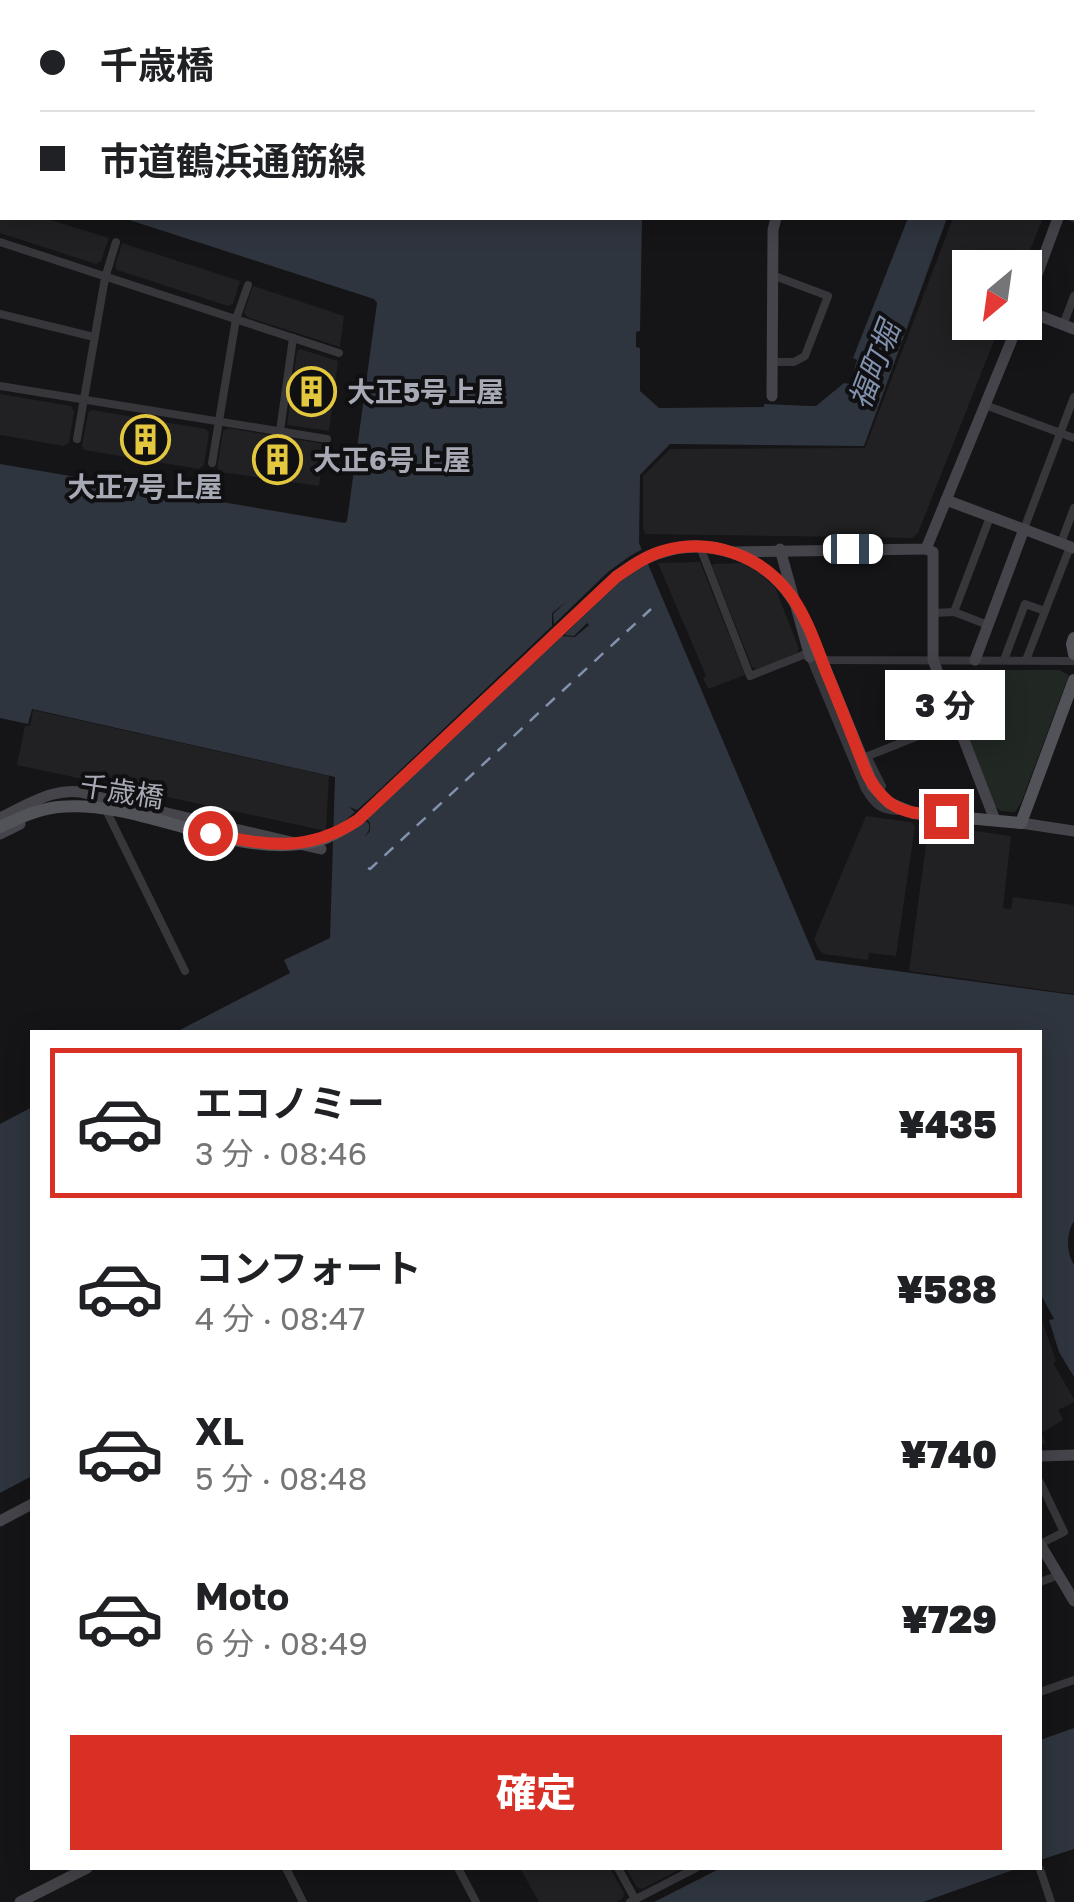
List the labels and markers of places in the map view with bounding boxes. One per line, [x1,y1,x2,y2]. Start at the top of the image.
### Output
building icon: 大正5号上屋 [286,365,338,417]
place label: 大正5号上屋 [347,375,504,408]
building icon: 大正7号上屋 [119,413,171,465]
building icon: 大正6号上屋 [252,433,304,485]
place label: 大正6号上屋 [313,443,471,476]
place label: 大正7号上屋 [67,470,223,503]

